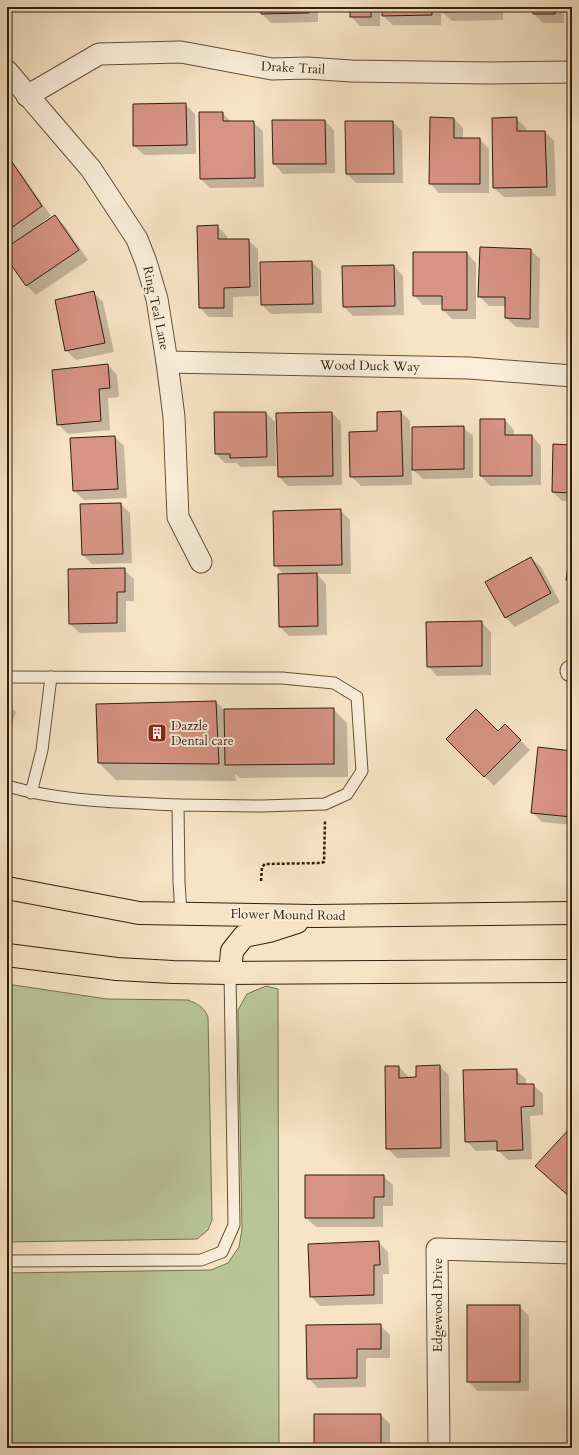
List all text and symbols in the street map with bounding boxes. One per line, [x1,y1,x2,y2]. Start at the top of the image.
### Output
street label: Drake Trail [261,57,326,79]
street label: Ring Teal Lane [138,264,174,352]
street label: Wood Duck Way [319,356,420,376]
place label: Dazzle Dental care [171,717,234,750]
building icon: Dazzle Dental care [146,722,168,744]
street label: Flower Mound Road [230,905,346,925]
street label: Edgewood Drive [429,1258,447,1352]

